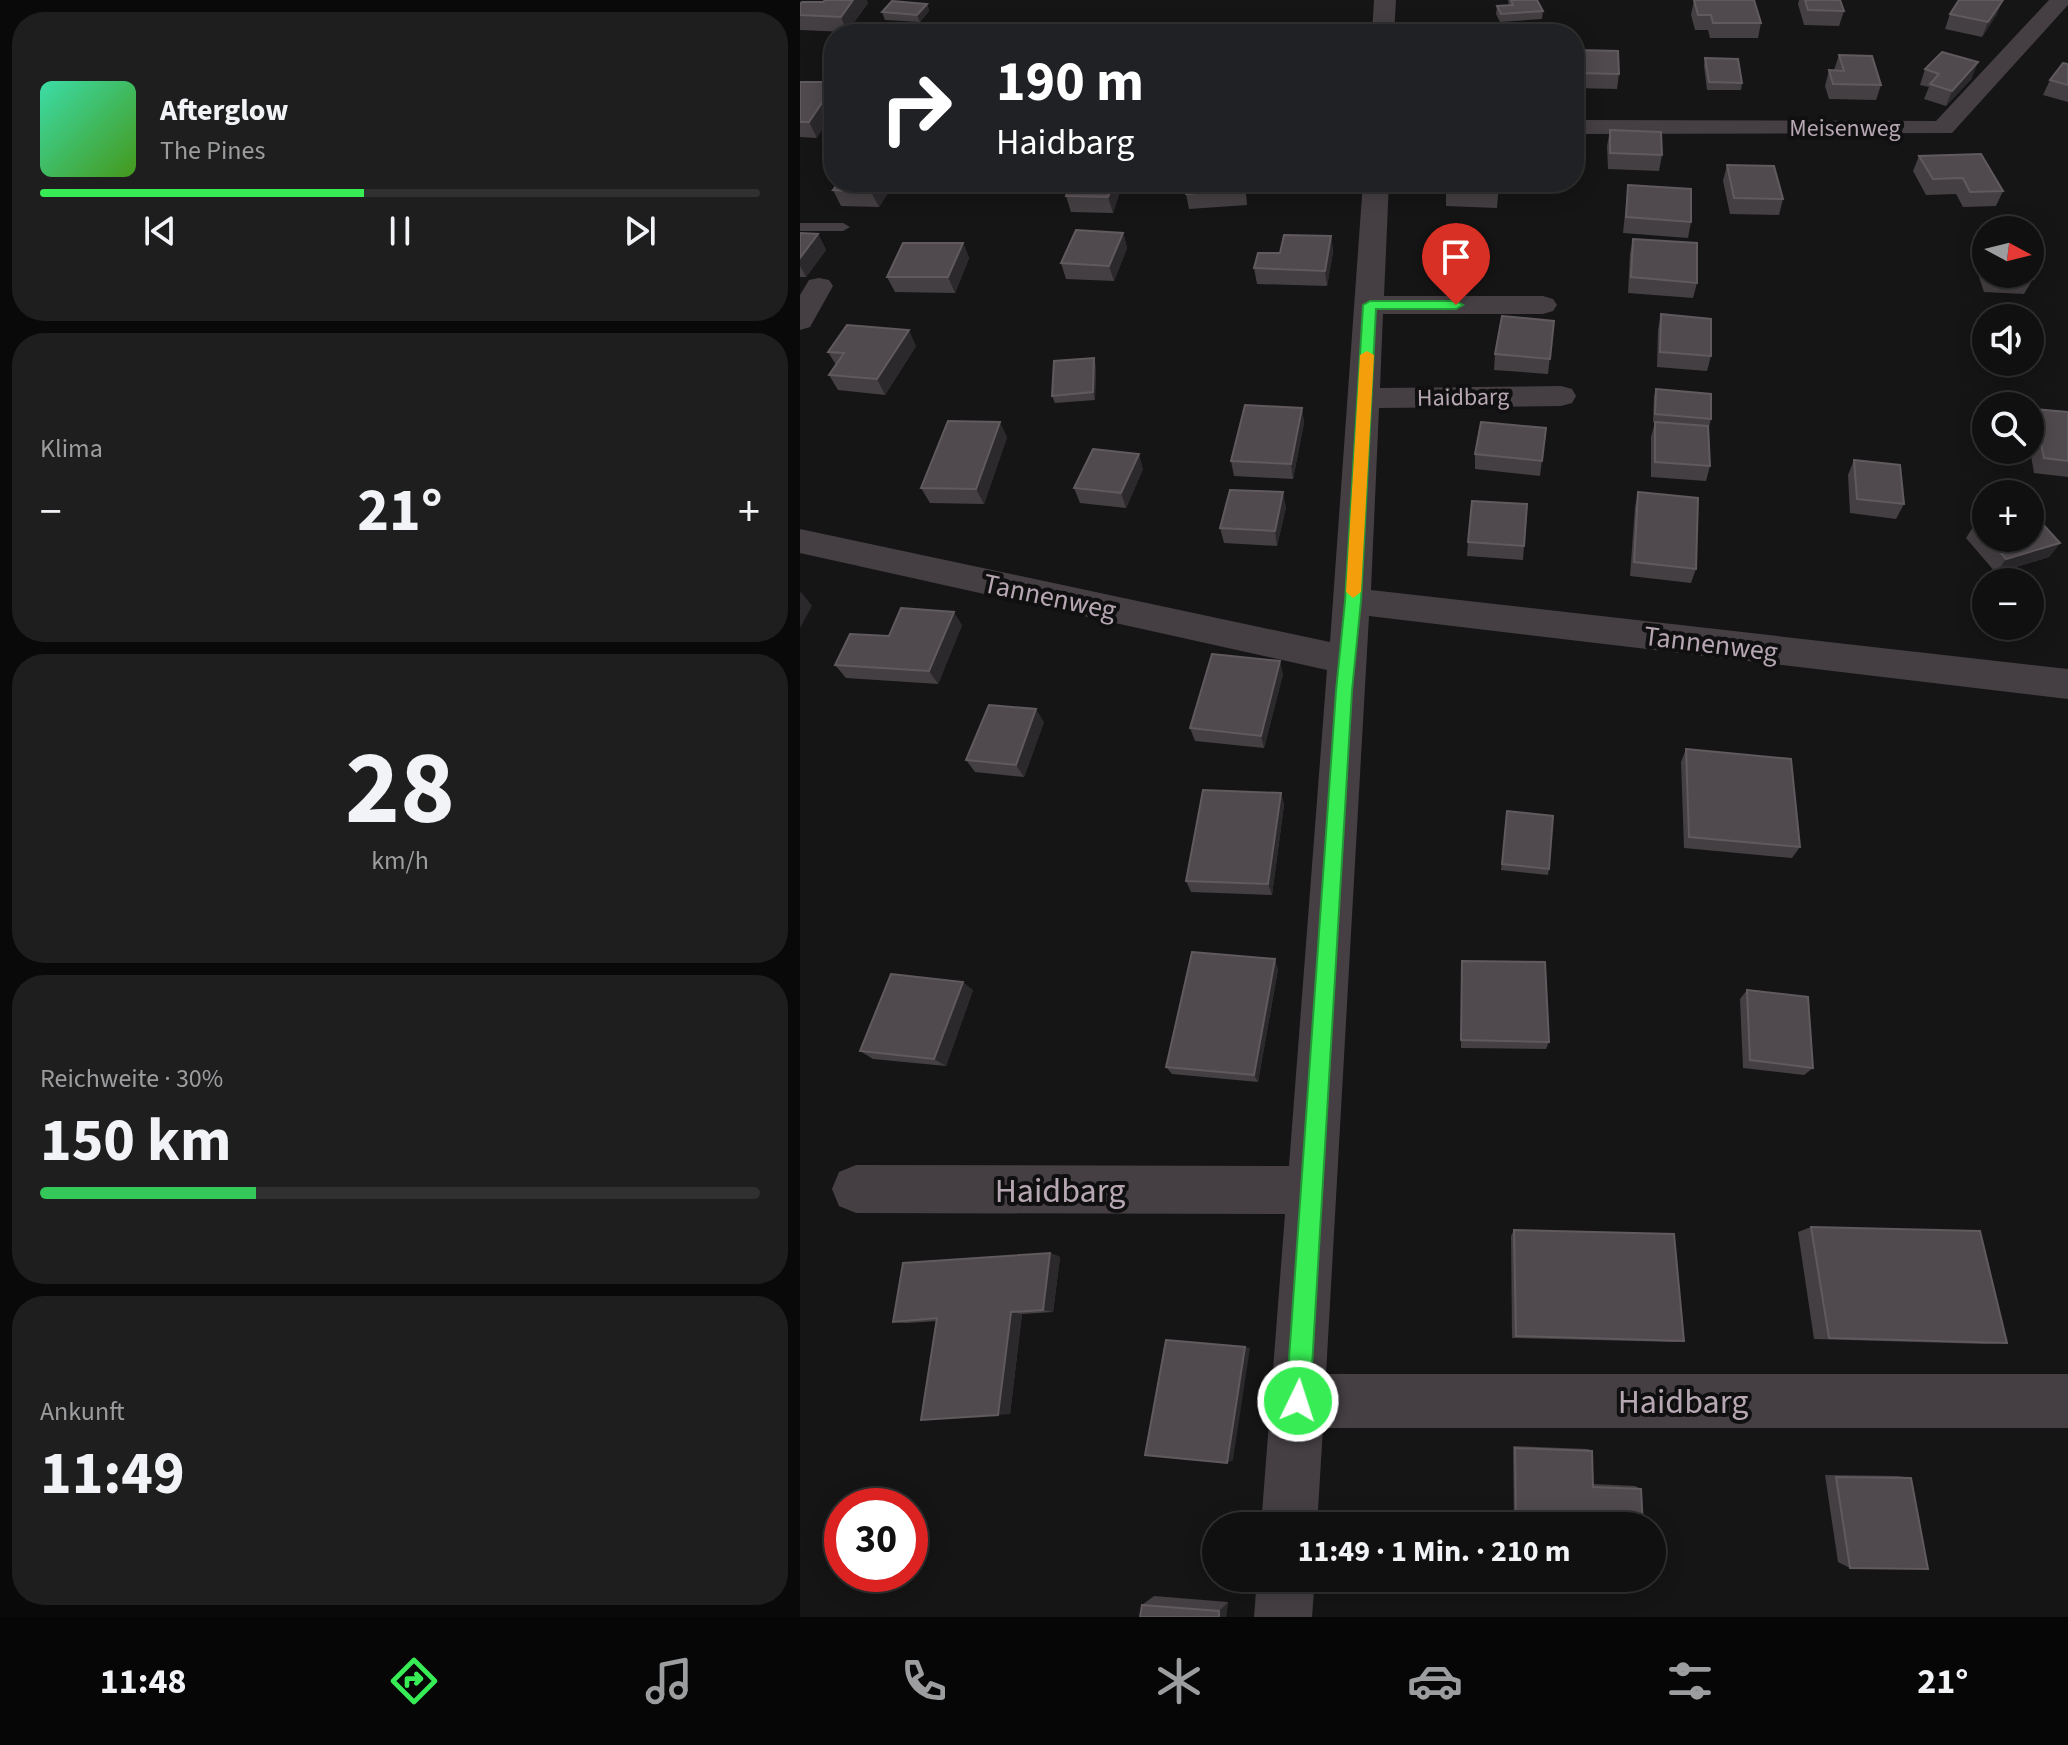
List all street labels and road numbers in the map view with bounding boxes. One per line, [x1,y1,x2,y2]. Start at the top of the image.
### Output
street label: Meisenweg [1789,111,1901,146]
street label: Haidbarg [1417,379,1509,416]
street label: Tannenweg [980,563,1120,631]
street label: Tannenweg [1642,616,1780,672]
street label: Haidbarg [995,1167,1125,1216]
street label: Haidbarg [1618,1378,1748,1427]

